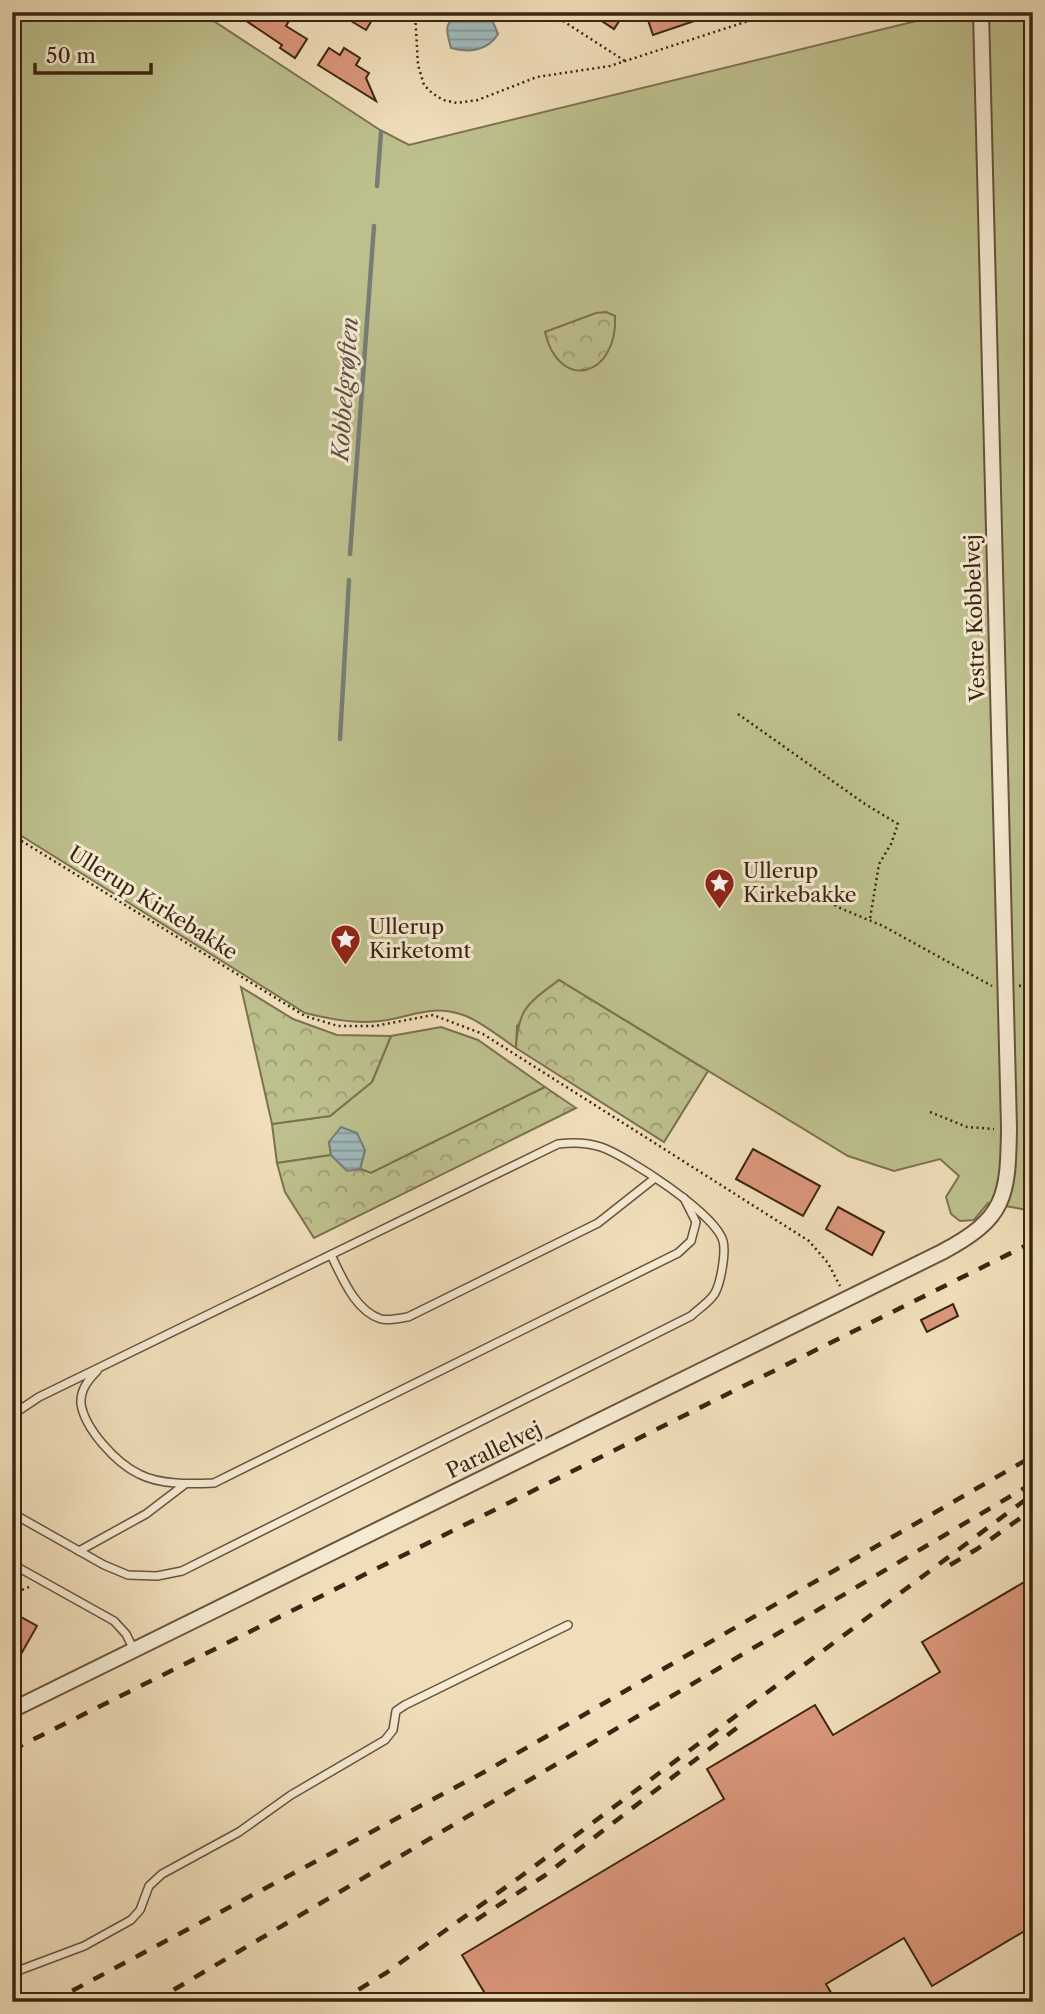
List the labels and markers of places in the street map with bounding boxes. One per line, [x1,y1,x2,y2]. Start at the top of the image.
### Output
place label: Ullerup Kirkebakke [743,858,857,907]
place icon: Ullerup Kirkebakke [703,866,737,910]
place label: Ullerup Kirketomt [369,914,471,963]
place icon: Ullerup Kirketomt [329,922,363,966]

